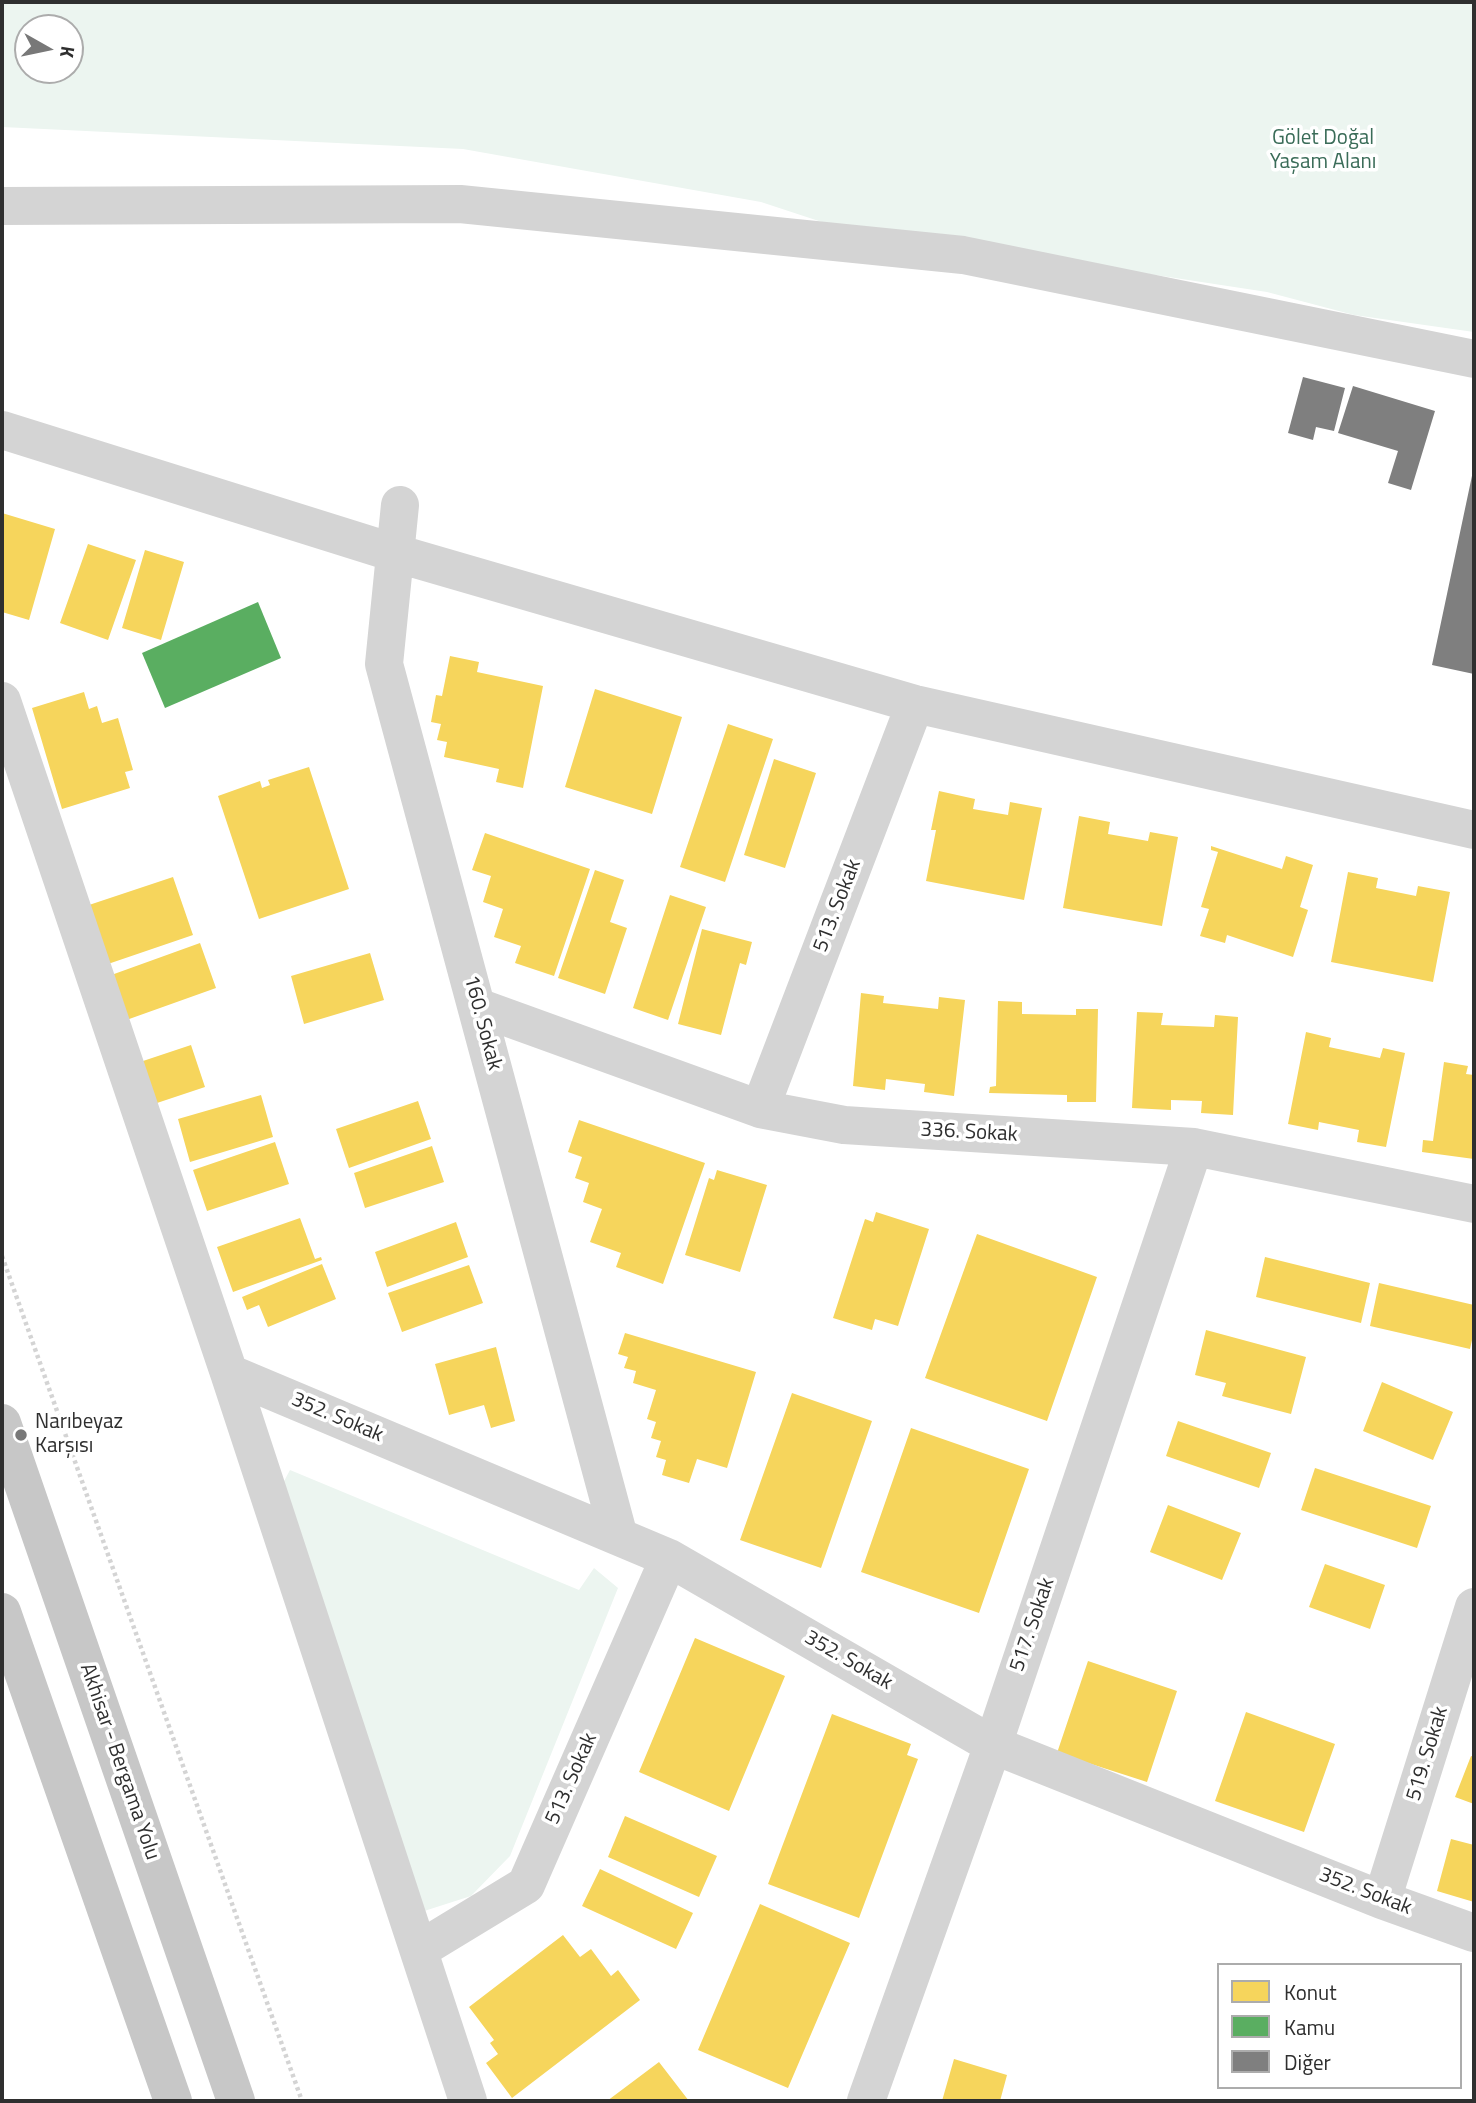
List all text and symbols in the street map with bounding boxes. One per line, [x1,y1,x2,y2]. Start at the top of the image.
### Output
north arrow [14,14,84,84]
text: K [53,44,83,60]
park label: Gölet Doğal Yaşam Alanı [1270,126,1376,176]
street label: 513. Sokak [809,856,867,956]
street label: 160. Sokak [457,973,507,1073]
street label: 336. Sokak [920,1118,1018,1148]
street label: 352. Sokak [287,1387,387,1449]
place label: Narıbeyaz Karşısı [35,1410,123,1460]
marker: Narıbeyaz Karşısı [13,1427,29,1443]
street label: 517. Sokak [1005,1575,1061,1675]
street label: 352. Sokak [799,1626,897,1696]
street label: Akhisar - Bergama Yolu [74,1660,164,1864]
street label: 519. Sokak [1402,1704,1454,1804]
street label: 513. Sokak [541,1729,603,1829]
street label: 352. Sokak [1315,1863,1415,1921]
legend [1217,1963,1462,2089]
text: Konut [1284,1976,1337,2008]
text: Kamu [1284,2011,1335,2043]
text: Diğer [1284,2046,1331,2078]

